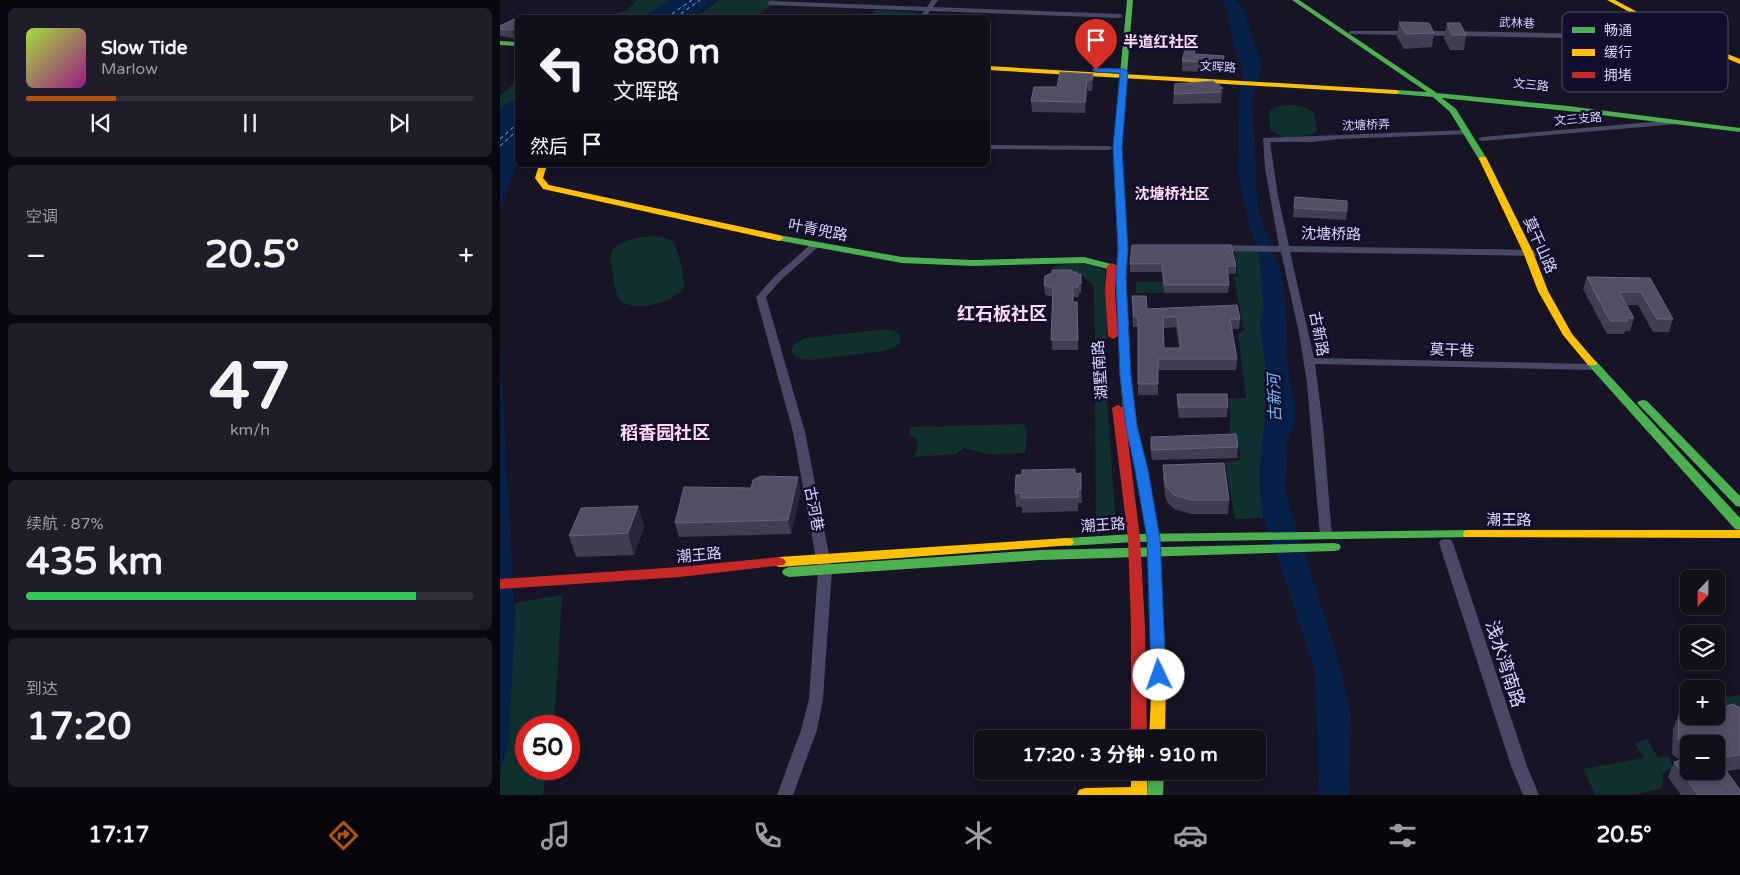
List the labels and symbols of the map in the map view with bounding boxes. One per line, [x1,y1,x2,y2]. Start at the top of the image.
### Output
legend [1562,12,1728,92]
street label: 武林巷 [1499,15,1535,31]
pin [1075,19,1117,70]
text: 畅通 [1604,22,1632,39]
district label: 半道红社区 [1123,33,1199,51]
text: 缓行 [1604,44,1632,61]
street label: 文晖路 [1200,59,1236,75]
text: 拥堵 [1604,67,1632,84]
street label: 文三路 [1512,76,1550,94]
street label: 文三支路 [1553,110,1603,128]
street label: 沈塘桥弄 [1342,117,1390,133]
district label: 沈塘桥社区 [1134,185,1210,203]
street label: 莫干山路 [1520,214,1560,276]
street label: 叶青兜路 [787,215,849,245]
street label: 沈塘桥路 [1301,224,1361,244]
district label: 红石板社区 [957,303,1047,325]
street label: 古新路 [1306,310,1332,358]
street label: 湖墅南路 [1089,339,1111,401]
street label: 莫干巷 [1429,340,1475,360]
water label: 古新河 [1264,371,1286,422]
district label: 稻香园社区 [620,422,710,444]
street label: 古河巷 [801,485,827,533]
street label: 潮王路 [1486,511,1532,529]
street label: 潮王路 [1080,514,1126,536]
street label: 潮王路 [676,544,722,566]
north arrow [1680,570,1725,615]
street label: 浅水湾南路 [1481,618,1529,710]
position arrow [1132,648,1184,700]
speed limit sign: 50 [515,715,580,780]

